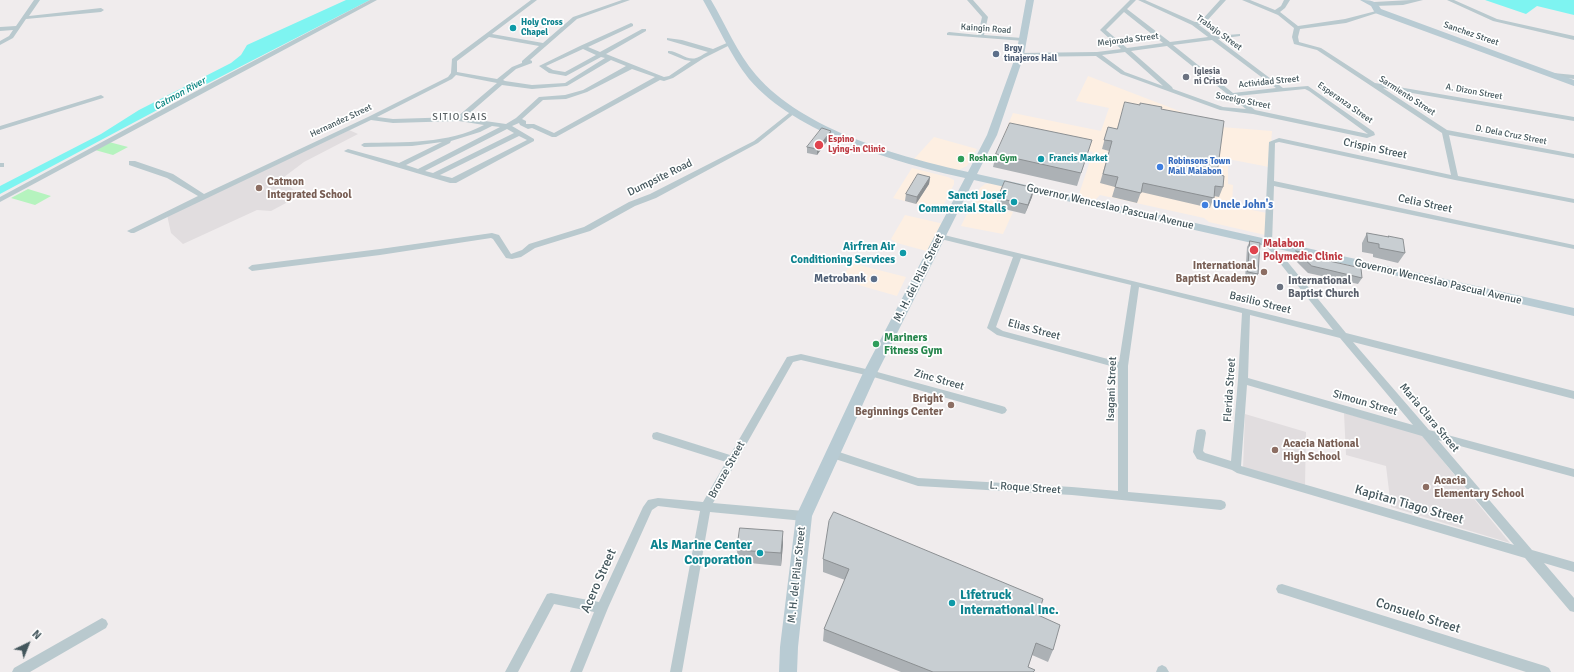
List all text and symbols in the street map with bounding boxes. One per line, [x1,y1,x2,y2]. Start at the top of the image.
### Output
street label: Trabajo Street [1194,13,1244,53]
place label: Holy Cross Chapel [521,18,563,39]
street label: Sanchez Street [1442,20,1500,48]
street label: Kaingin Road [960,22,1012,36]
marker: Holy Cross Chapel [508,23,518,33]
street label: Mejorada Street [1097,31,1159,49]
place label: Brgy tinajeros Hall [1004,44,1057,65]
marker: Brgy tinajeros Hall [991,49,1001,59]
place label: Iglesia ni Cristo [1194,67,1228,88]
marker: Iglesia ni Cristo [1181,72,1191,82]
street label: Actividad Street [1238,73,1300,91]
street label: Sarmiento Street [1377,74,1437,118]
water label: Catmon River [152,75,208,113]
street label: Esperanza Street [1315,80,1375,126]
street label: A. Dizon Street [1445,82,1503,102]
street label: Soceigo Street [1215,90,1271,112]
street label: Hernandez Street [308,102,374,140]
district label: SITIO SAIS [432,111,488,123]
street label: D. Dela Cruz Street [1474,123,1548,147]
place label: Espino Lying-in Clinic [828,135,885,156]
street label: Crispin Street [1342,136,1408,162]
marker: Espino Lying-in Clinic [813,139,825,151]
marker: Roshan Gym [956,154,966,164]
place label: Roshan Gym [969,154,1017,164]
marker: Francis Market [1036,154,1046,164]
place label: Francis Market [1049,154,1108,164]
street label: Dumpsite Road [625,157,695,199]
place label: Robinsons Town Mall Malabon [1168,157,1230,178]
marker: Robinsons Town Mall Malabon [1155,162,1165,172]
place label: Catmon Integrated School [267,175,352,201]
street label: Governor Wenceslao Pascual Avenue [1025,181,1195,233]
marker: Catmon Integrated School [254,183,264,193]
place label: Sancti Josef Commercial Stalls [919,189,1006,215]
street label: Celia Street [1397,192,1453,216]
marker: Sancti Josef Commercial Stalls [1009,197,1019,207]
place label: Uncle John's [1213,198,1273,212]
marker: Uncle John's [1200,200,1210,210]
street label: M. H. del Pilar Street [891,232,947,324]
place label: Malabon Polymedic Clinic [1263,237,1343,263]
place label: Airfren Air Conditioning Services [791,240,895,266]
marker: Malabon Polymedic Clinic [1248,244,1260,256]
marker: Airfren Air Conditioning Services [898,248,908,258]
street label: Governor Wenceslao Pascual Avenue [1353,256,1523,308]
place label: International Baptist Academy [1176,259,1256,285]
marker: International Baptist Academy [1259,267,1269,277]
place label: Metrobank [814,272,866,286]
marker: Metrobank [869,274,879,284]
place label: International Baptist Church [1288,274,1359,300]
marker: International Baptist Church [1275,282,1285,292]
street label: Basilio Street [1228,289,1292,317]
street label: Elias Street [1006,317,1062,343]
place label: Mariners Fitness Gym [884,331,942,357]
marker: Mariners Fitness Gym [871,339,881,349]
street label: Isagani Street [1104,356,1120,422]
street label: Flerida Street [1221,358,1239,422]
street label: Zinc Street [912,367,966,393]
street label: Maria Clara Street [1396,381,1462,455]
street label: Simoun Street [1331,387,1399,419]
place label: Bright Beginnings Center [855,392,943,418]
marker: Bright Beginnings Center [946,400,956,410]
place label: Acacia National High School [1283,437,1359,463]
street label: Bronze Street [706,439,748,501]
marker: Acacia National High School [1270,445,1280,455]
place label: Acacia Elementary School [1434,474,1524,500]
street label: L. Roque Street [989,479,1061,497]
street label: Kapitan Tiago Street [1353,482,1465,528]
marker: Acacia Elementary School [1421,482,1431,492]
street label: M. H. del Pilar Street [785,526,809,624]
place label: Als Marine Center Corporation [650,538,752,569]
street label: Acero Street [578,547,620,615]
marker: Als Marine Center Corporation [755,548,765,558]
place label: Lifetruck International Inc. [960,588,1059,619]
street label: Consuelo Street [1374,595,1462,637]
marker: Lifetruck International Inc. [947,598,957,608]
north arrow [8,624,48,664]
text: N [29,627,44,642]

